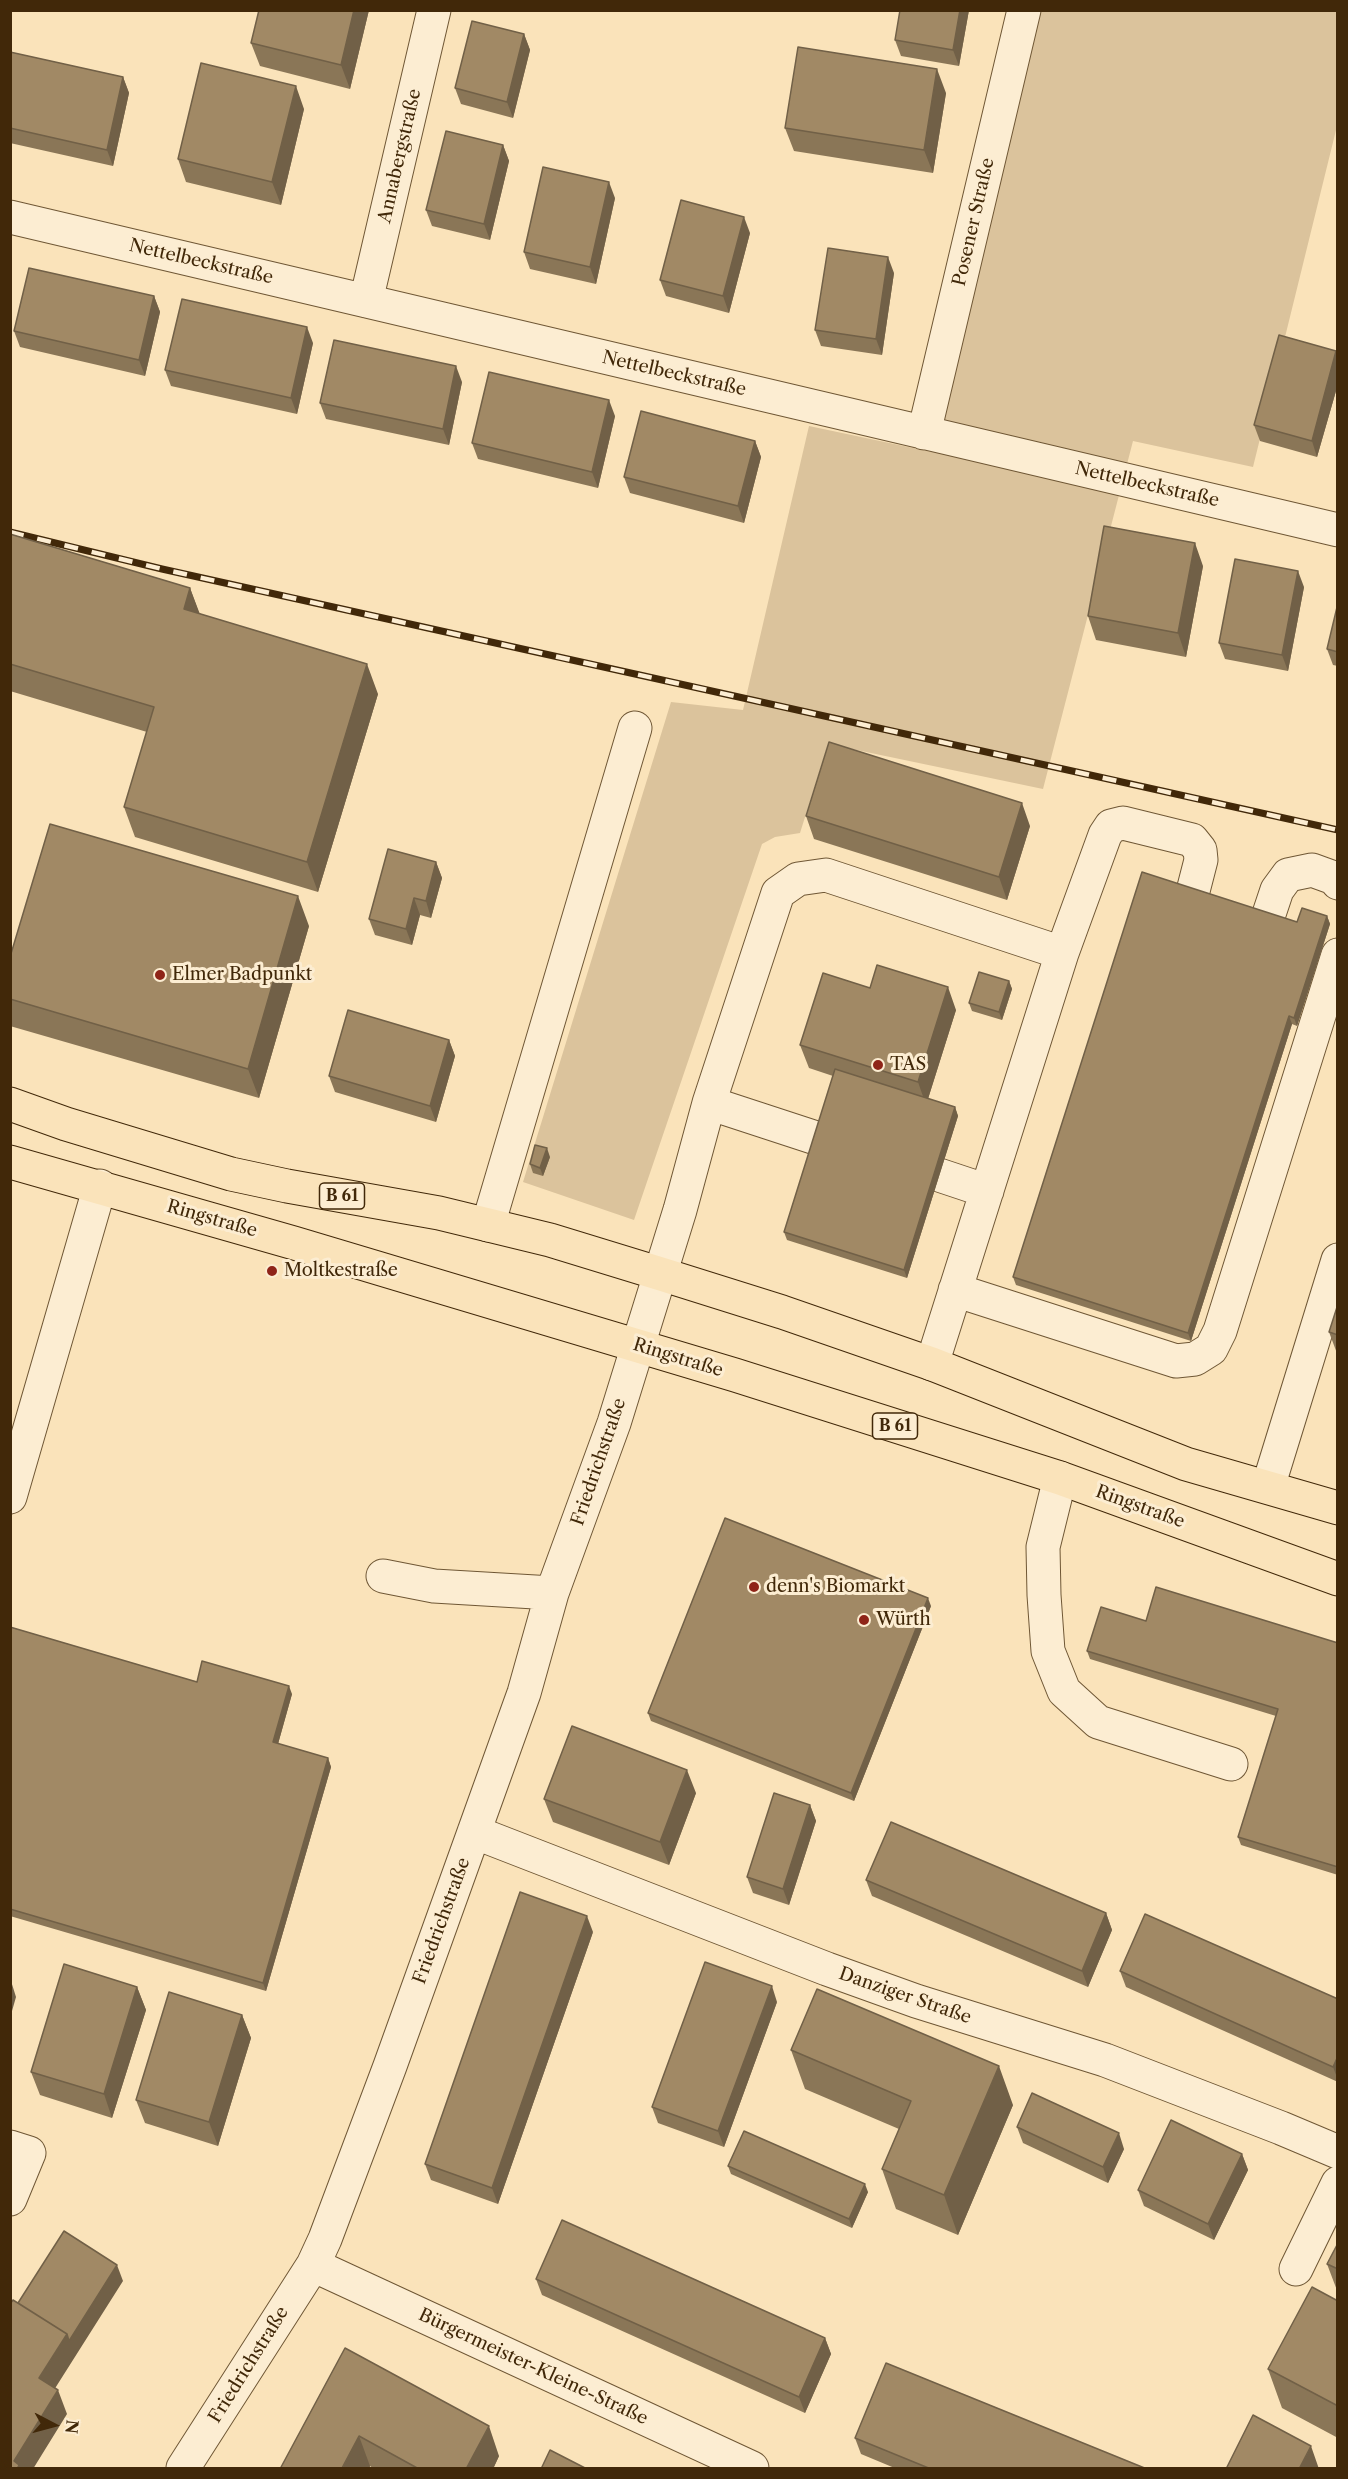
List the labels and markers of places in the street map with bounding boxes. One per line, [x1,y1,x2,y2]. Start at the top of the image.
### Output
place label: Elmer Badpunkt [172,964,312,986]
marker: Elmer Badpunkt [153,968,167,982]
place label: TAS [890,1054,926,1076]
marker: TAS [871,1058,885,1072]
place label: Moltkestraße [284,1260,398,1282]
marker: Moltkestraße [265,1264,279,1278]
place label: denn's Biomarkt [766,1576,905,1598]
marker: denn's Biomarkt [747,1580,761,1594]
place label: Würth [876,1609,931,1631]
marker: Würth [857,1613,871,1627]

